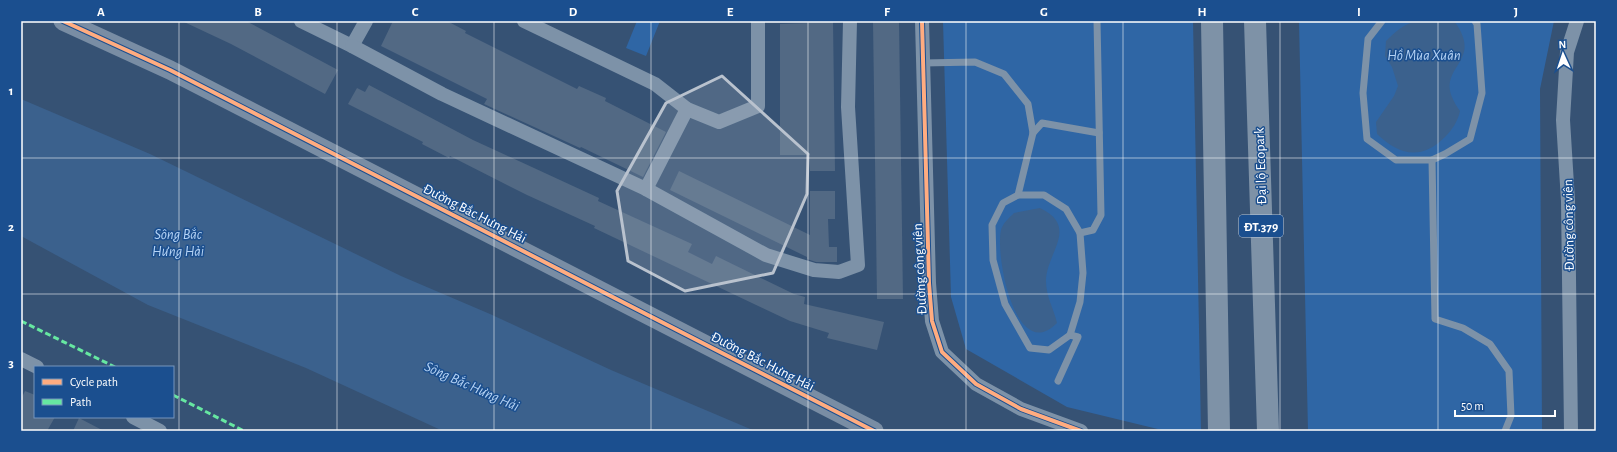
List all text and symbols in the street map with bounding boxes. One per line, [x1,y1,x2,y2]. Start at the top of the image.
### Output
text: A [97,6,105,19]
text: B [254,6,262,19]
text: C [412,6,419,19]
text: D [569,6,578,19]
text: E [727,6,734,19]
text: F [884,6,891,19]
text: G [1040,6,1048,19]
text: H [1197,6,1207,19]
text: I [1357,6,1361,19]
text: J [1514,6,1518,19]
north arrow [1543,34,1583,74]
text: N [1558,39,1567,50]
water label: Hồ Mùa Xuân [1387,48,1461,63]
text: 1 [9,85,13,98]
street label: Đại lộ Ecopark [1253,127,1269,205]
street label: Đường công viên [1561,179,1577,271]
street label: Đường Bắc Hưng Hải [421,181,529,246]
road number: ĐT.379 [1239,215,1283,237]
text: 2 [8,221,14,234]
street label: Đường công viên [911,223,929,315]
water label: Sông Bắc Hưng Hải [152,227,204,259]
street label: Đường Bắc Hưng Hải [709,329,817,394]
text: 3 [8,357,14,370]
water label: Sông Bắc Hưng Hải [422,359,521,414]
legend [34,366,174,418]
text: Cycle path [70,376,118,389]
scale bar [1455,392,1555,418]
text: Path [70,396,92,408]
text: 50 m [1461,400,1484,412]

